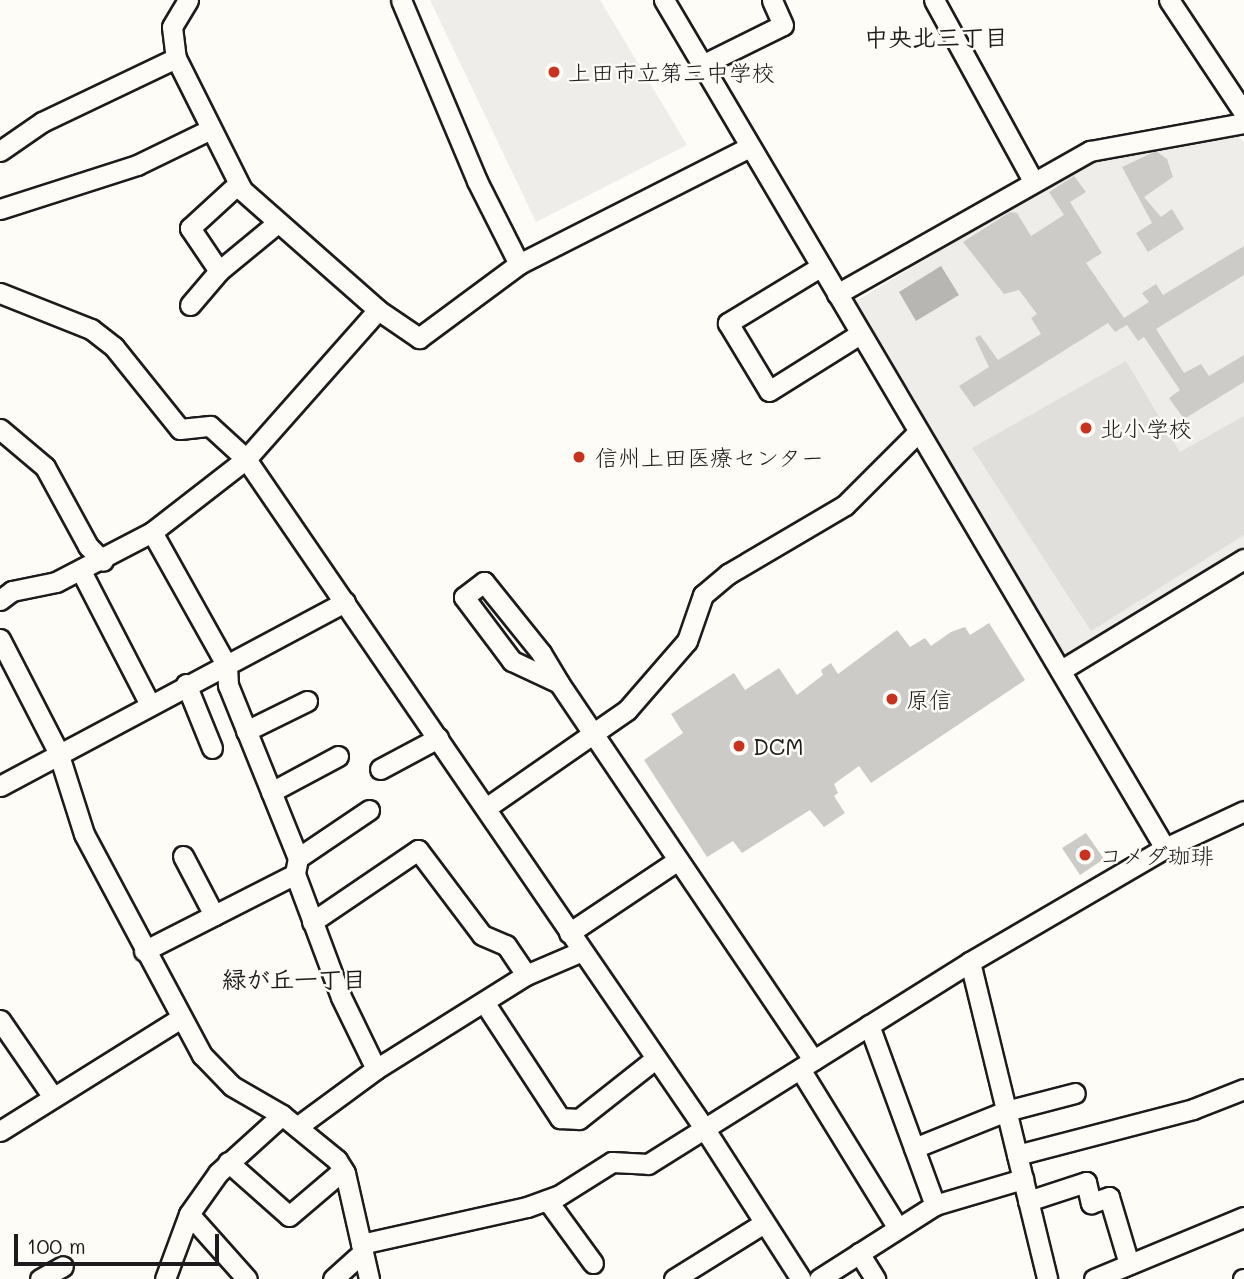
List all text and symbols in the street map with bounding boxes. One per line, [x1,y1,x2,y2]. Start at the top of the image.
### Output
district label: 中央北三丁目 [864,23,1008,51]
place label: 上田市立第三中学校 [568,58,775,86]
marker: 上田市立第三中学校 [546,64,562,80]
place label: 北小学校 [1100,414,1192,442]
marker: 北小学校 [1078,420,1094,436]
place label: 信州上田医療センター [595,443,825,471]
marker: 信州上田医療センター [569,447,589,467]
place label: 原信 [906,685,952,713]
marker: 原信 [884,691,900,707]
place label: DCM [753,732,804,760]
marker: DCM [731,738,747,754]
place label: コメダ珈琲 [1099,841,1214,869]
marker: コメダ珈琲 [1077,847,1093,863]
district label: 緑が丘一丁目 [222,965,366,993]
scale bar [18,1220,222,1264]
text: 100 m [27,1232,86,1259]

